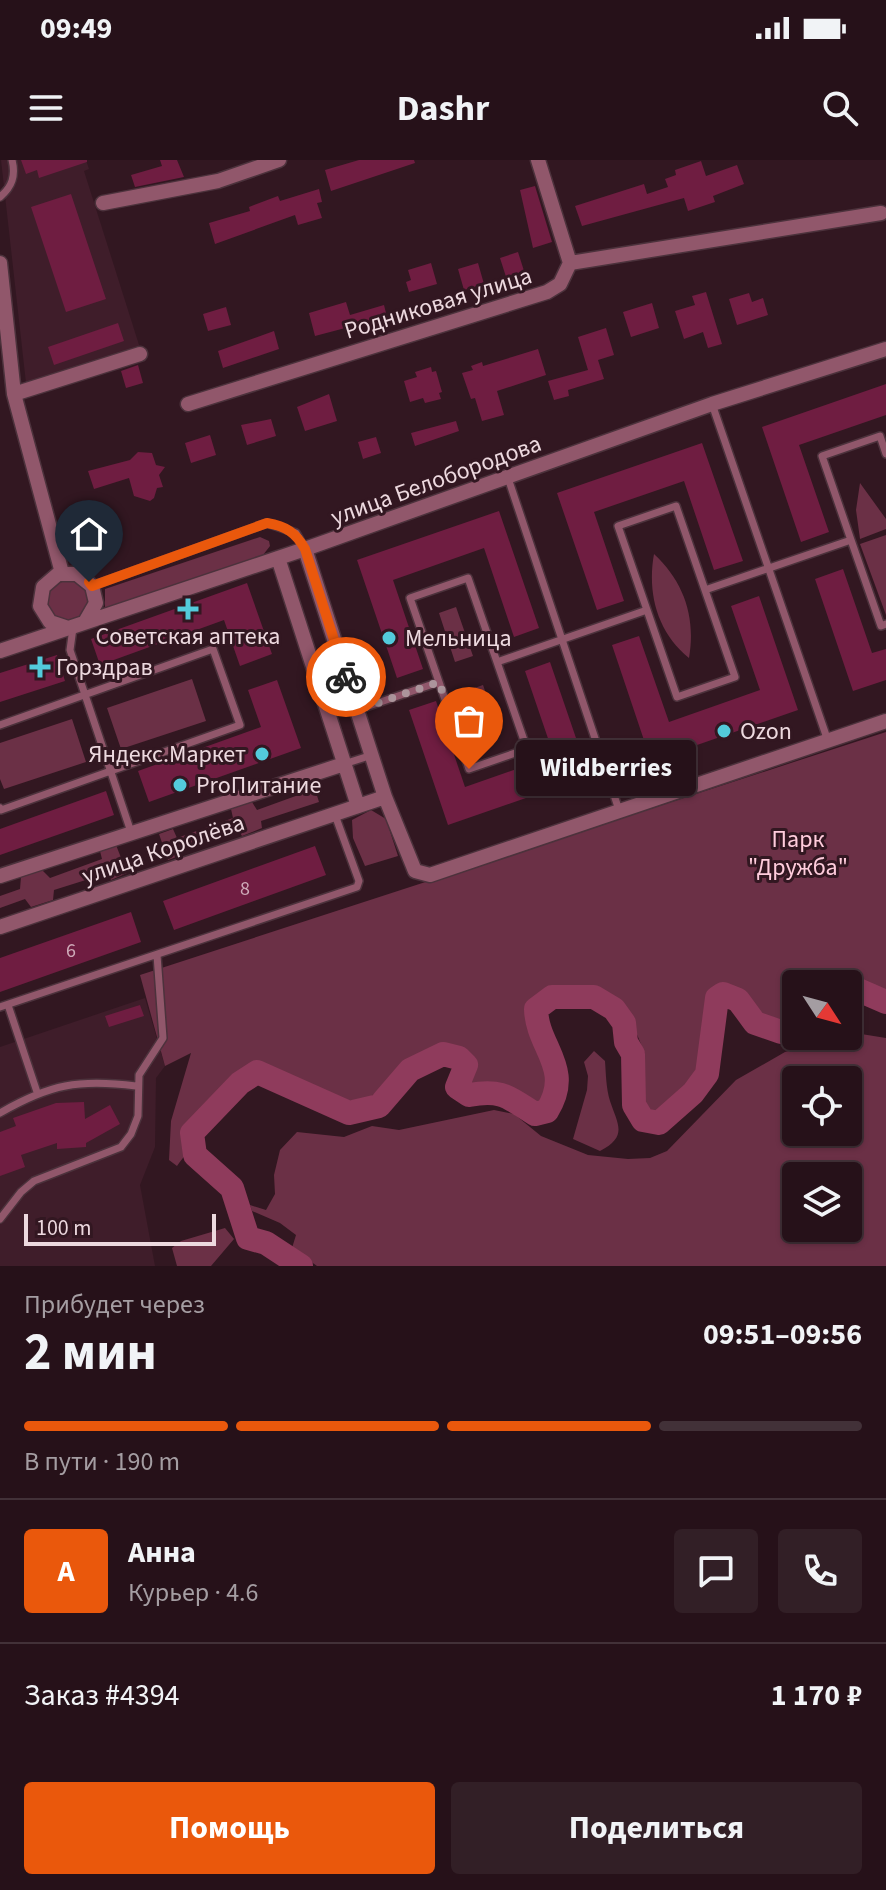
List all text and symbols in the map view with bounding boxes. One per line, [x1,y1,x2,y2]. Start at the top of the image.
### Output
text: 09:49 [40,7,112,50]
text: Dashr [397,83,489,134]
icon: menu [24,86,68,130]
icon: search [818,86,862,130]
street label: Родниковая улица [340,258,536,349]
street label: улица Белобородова [326,426,546,535]
pin [55,500,123,582]
icon: home [67,512,111,556]
marker: Советская аптека [179,600,197,618]
place label: Советская аптека [96,619,280,654]
place label: Мельница [405,621,512,656]
marker: Мельница [380,629,398,647]
courier [306,637,386,717]
place label: Горздрав [56,650,153,685]
icon: bike [324,655,368,699]
marker: Горздрав [31,658,49,676]
pin [435,687,503,769]
icon: bag [447,699,491,743]
place label: Ozon [740,714,792,749]
marker: Ozon [715,722,733,740]
place label: Яндекс.Маркет [88,737,246,772]
callout: Wildberries [517,741,697,797]
marker: Яндекс.Маркет [253,745,271,763]
text: Wildberries [540,749,672,786]
place label: ProПитание [196,768,321,803]
marker: ProПитание [171,776,189,794]
street label: улица Королёва [77,805,249,894]
park label: Парк "Дружба" [748,822,848,885]
house number: 8 [240,875,250,903]
house number: 6 [66,937,76,965]
north arrow [782,970,862,1050]
map controls [782,970,862,1242]
button: locate [782,1066,862,1146]
button: layers [782,1162,862,1242]
scale bar [24,1210,216,1246]
text: 100 m [36,1212,91,1244]
text: Прибудет через [24,1286,205,1323]
text: 09:51–09:56 [703,1313,862,1356]
text: 2 мин [24,1316,157,1390]
text: В пути · 190 m [24,1443,180,1480]
button: chat [674,1529,758,1613]
button: phone [778,1529,862,1613]
text: Анна [128,1531,196,1574]
text: А [57,1550,75,1593]
text: Курьер · 4.6 [128,1574,258,1611]
text: Заказ #4394 [24,1674,180,1717]
text: 1 170 ₽ [771,1674,862,1717]
button: Помощь [24,1782,435,1874]
button: Поделиться [451,1782,862,1874]

